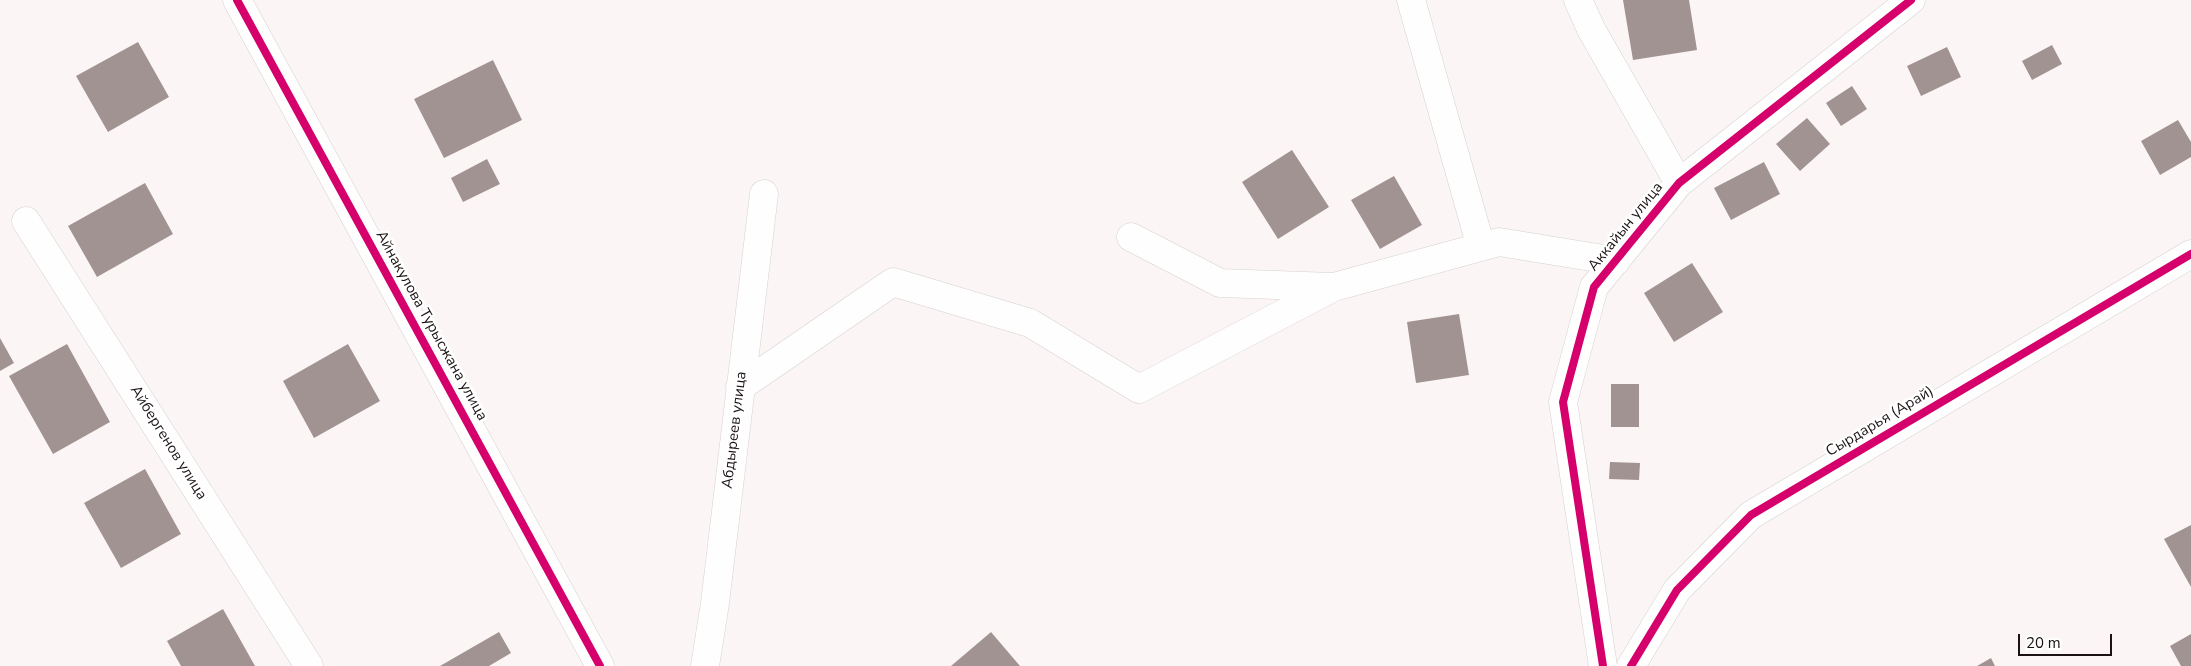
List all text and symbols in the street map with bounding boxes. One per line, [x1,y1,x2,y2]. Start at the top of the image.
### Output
street label: Аккайын улица [1585,179,1667,275]
street label: Айнакулова Турысжана улица [371,228,491,424]
street label: Абдыреев улица [719,370,751,490]
street label: Айбергенов улица [126,383,210,503]
street label: Сырдарья (Арай) [1823,383,1937,461]
scale bar [2021,624,2115,656]
text: 20 m [2026,633,2061,653]

